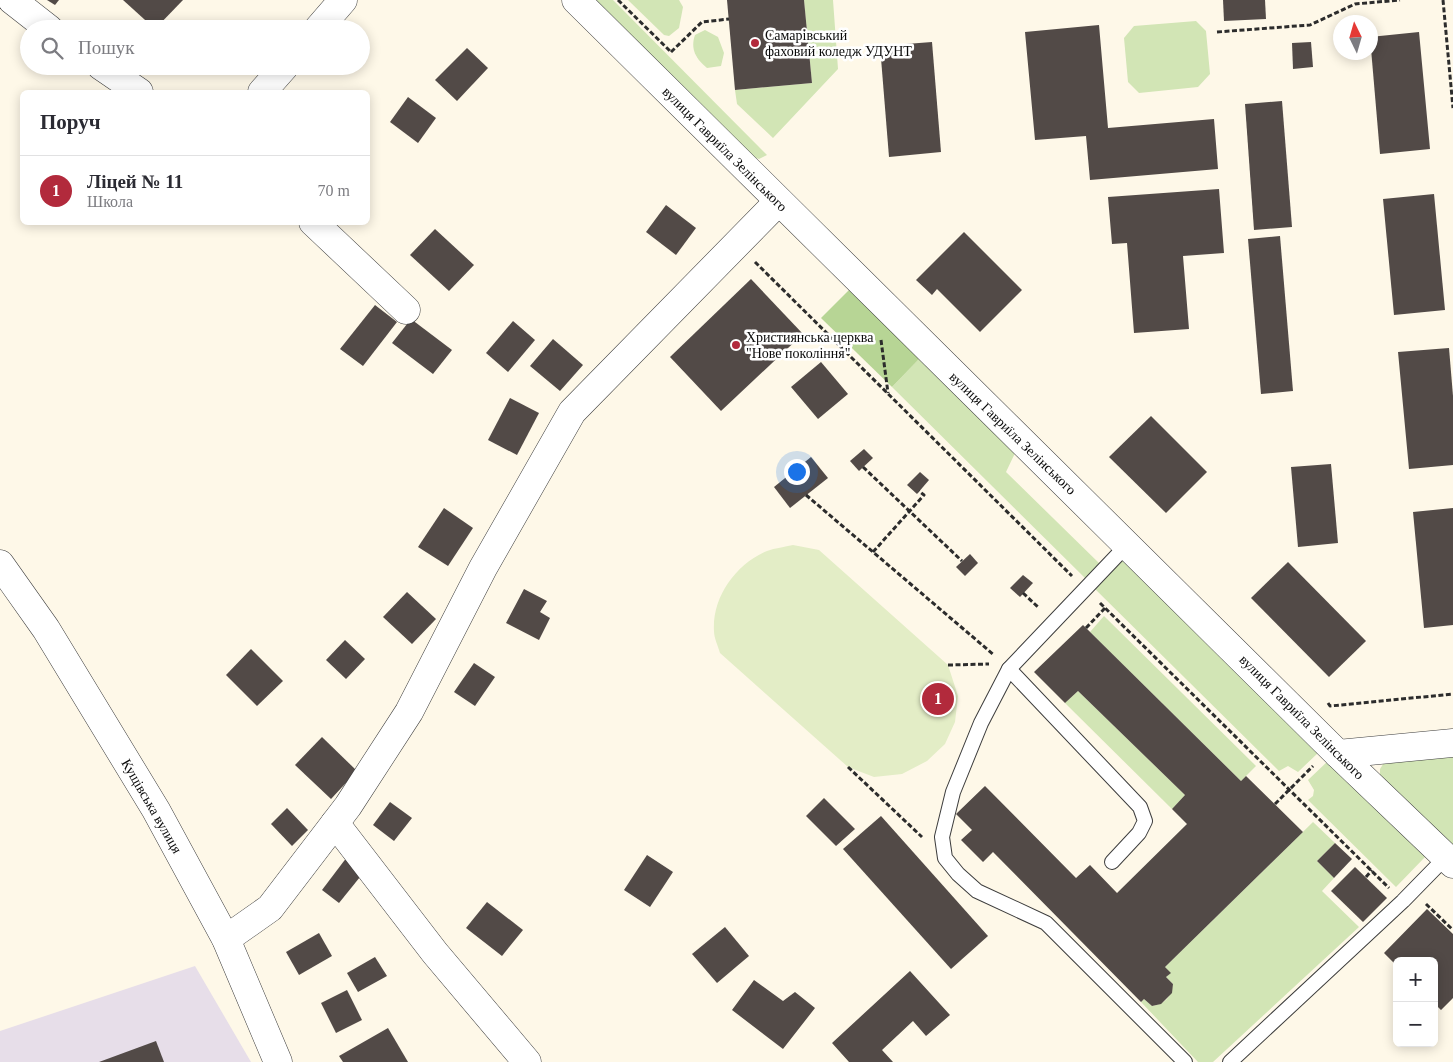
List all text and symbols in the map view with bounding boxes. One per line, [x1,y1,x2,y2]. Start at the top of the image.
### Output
north arrow [1333,15,1378,60]
search box [20,20,370,75]
place label: Самарівський фаховий коледж УДУНТ [765,28,912,59]
icon: search [38,34,66,62]
text: Пошук [78,37,135,58]
marker: Самарівський фаховий коледж УДУНТ [749,37,761,49]
street label: вулиця Гавриїла Зелінського [659,84,790,215]
text: Поруч [40,110,101,134]
text: Ліцей № 11 [87,171,183,192]
text: 1 [52,182,60,199]
text: 70 m [318,182,350,199]
text: Школа [87,193,133,210]
place label: Християнська церква "Нове покоління" [746,330,874,361]
marker: Християнська церква "Нове покоління" [730,339,742,351]
street label: вулиця Гавриїла Зелінського [946,369,1079,498]
your location [784,459,810,485]
street label: вулиця Гавриїла Зелінського [1236,652,1367,783]
pin: 1 [922,680,954,718]
street label: Кущівська вулиця [118,756,185,857]
map controls [1393,957,1438,1047]
button: + [1393,957,1438,1002]
button: − [1393,1002,1438,1047]

